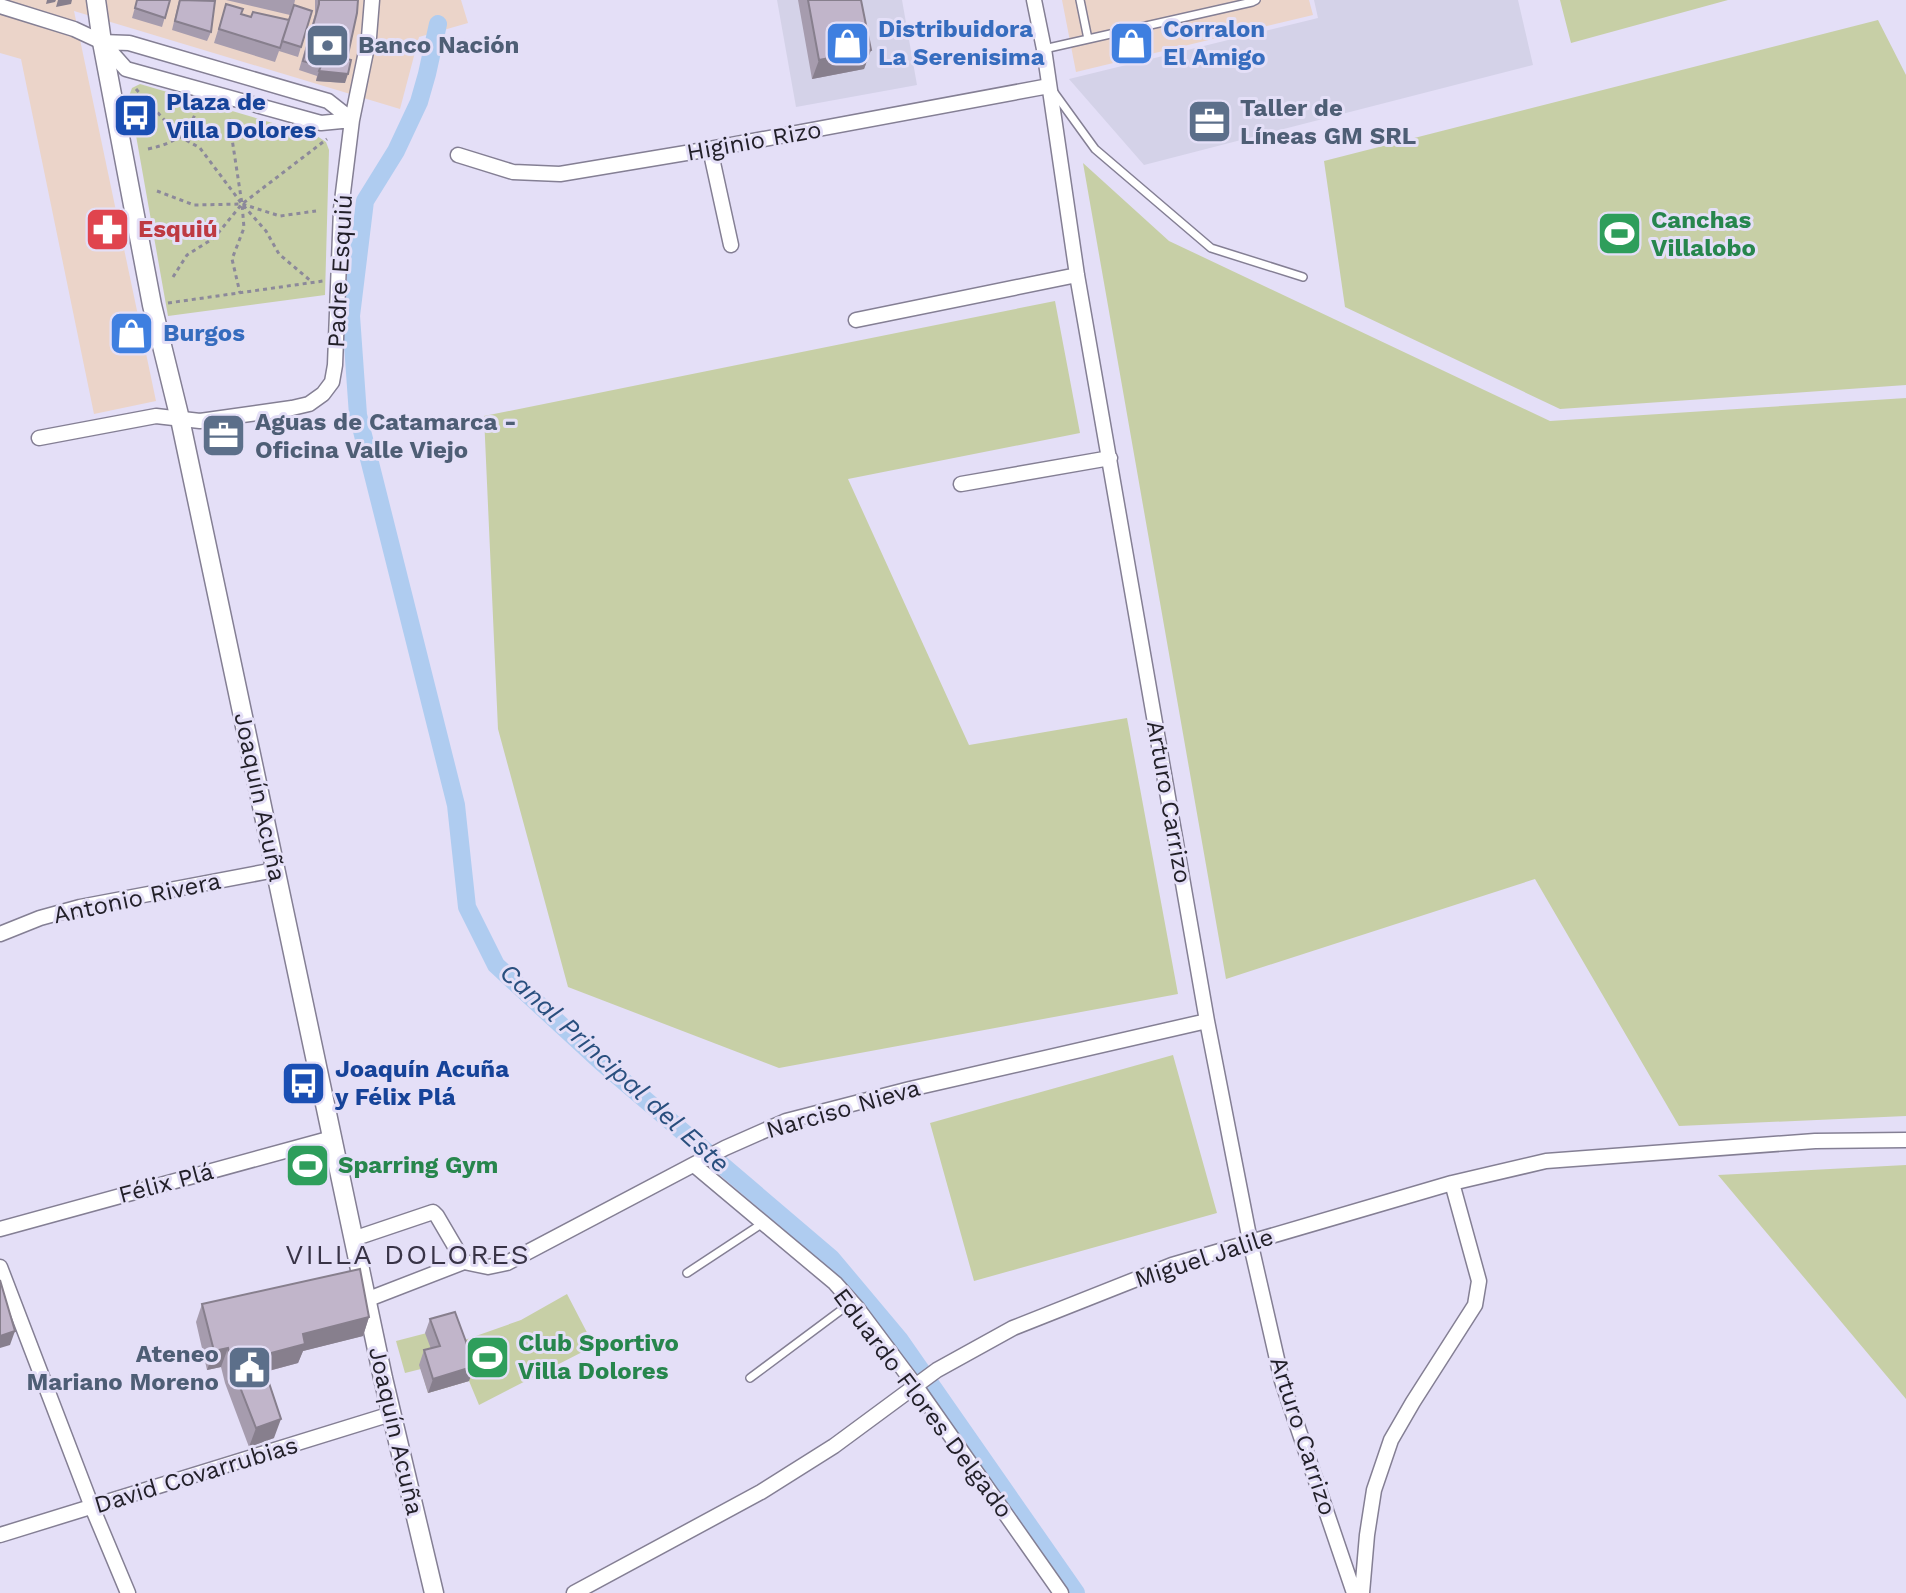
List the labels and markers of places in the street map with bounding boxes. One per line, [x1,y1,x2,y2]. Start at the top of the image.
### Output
place label: Distribuidora La Serenisima [878,15,1045,71]
place label: Corralon El Amigo [1163,15,1266,71]
shop icon: Distribuidora La Serenisima [823,19,871,67]
shop icon: Corralon El Amigo [1108,19,1156,67]
bank icon: Banco Nación [303,21,351,69]
place label: Banco Nación [358,31,519,59]
place label: Plaza de Villa Dolores [166,88,317,144]
bus stop icon: Plaza de Villa Dolores [111,92,159,140]
place label: Taller de Líneas GM SRL [1240,94,1416,150]
office icon: Taller de Líneas GM SRL [1185,98,1233,146]
pharmacy icon: Esquiú [83,205,131,253]
place label: Canchas Villalobo [1651,206,1756,262]
sports icon: Canchas Villalobo [1596,210,1644,258]
place label: Esquiú [138,215,218,243]
shop icon: Burgos [108,309,156,357]
place label: Burgos [163,319,245,347]
place label: Aguas de Catamarca - Oficina Valle Viejo [255,408,517,464]
office icon: Aguas de Catamarca - Oficina Valle Viejo [200,412,248,460]
place label: Joaquín Acuña y Félix Plá [334,1055,509,1111]
bus stop icon: Joaquín Acuña y Félix Plá [280,1059,328,1107]
sports icon: Sparring Gym [283,1141,331,1189]
place label: Sparring Gym [338,1151,498,1179]
place label: Club Sportivo Villa Dolores [518,1329,679,1385]
sports icon: Club Sportivo Villa Dolores [463,1333,511,1381]
place label: Ateneo Mariano Moreno [27,1340,219,1396]
public building icon: Ateneo Mariano Moreno [226,1344,274,1392]

